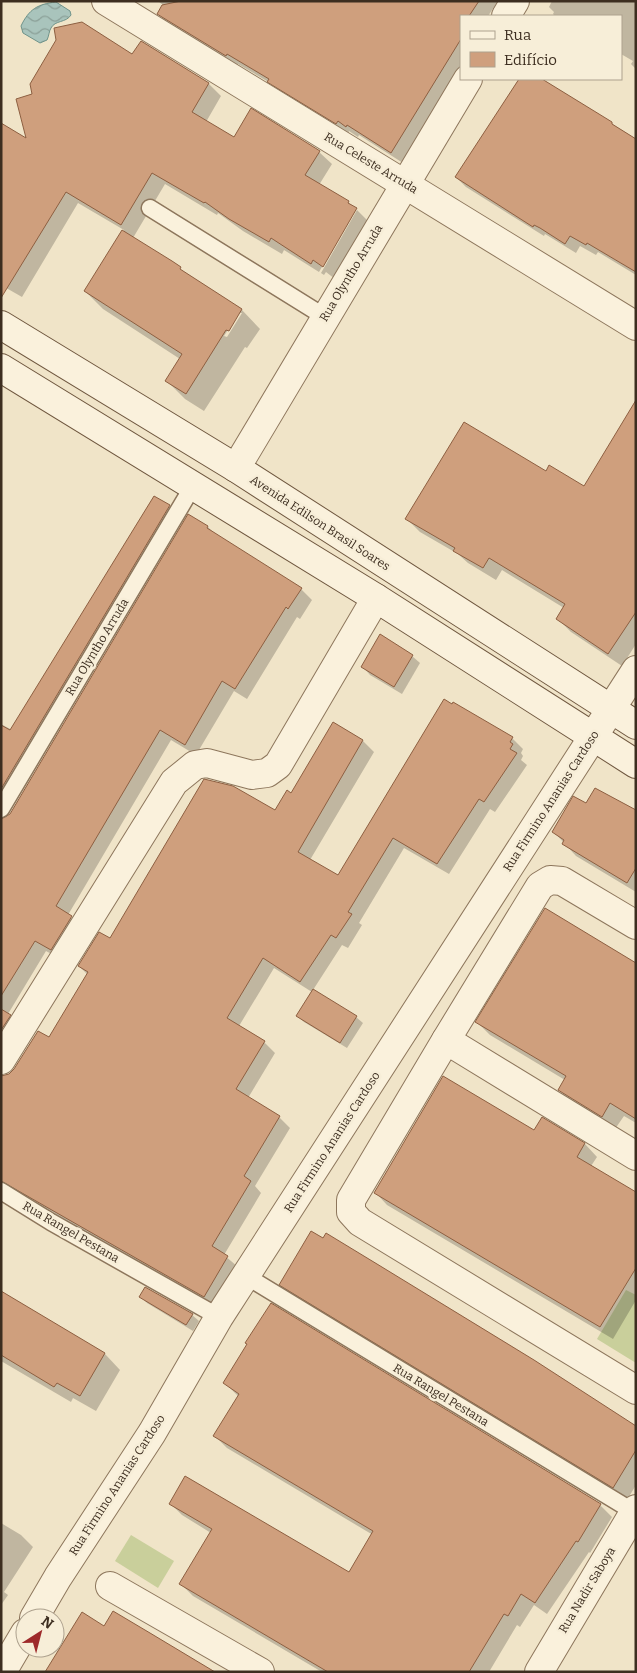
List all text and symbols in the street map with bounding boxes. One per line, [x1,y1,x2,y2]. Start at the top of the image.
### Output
legend [460,15,622,80]
text: Rua [504,26,531,44]
text: Edifício [504,51,557,69]
street label: Rua Celeste Arruda [322,130,421,197]
street label: Rua Olyntho Arruda [316,222,386,324]
street label: Avenida Edilson Brasil Soares [248,473,393,574]
street label: Rua Olyntho Arruda [62,596,132,698]
street label: Rua Firmino Ananias Cardoso [500,728,602,874]
street label: Rua Firmino Ananias Cardoso [281,1069,383,1215]
street label: Rua Rangel Pestana [20,1199,122,1266]
street label: Rua Rangel Pestana [391,1361,492,1429]
street label: Rua Firmino Ananias Cardoso [66,1412,168,1558]
street label: Rua Nadir Saboya [556,1544,618,1636]
north arrow [15,1608,65,1658]
text: N [38,1613,57,1633]

